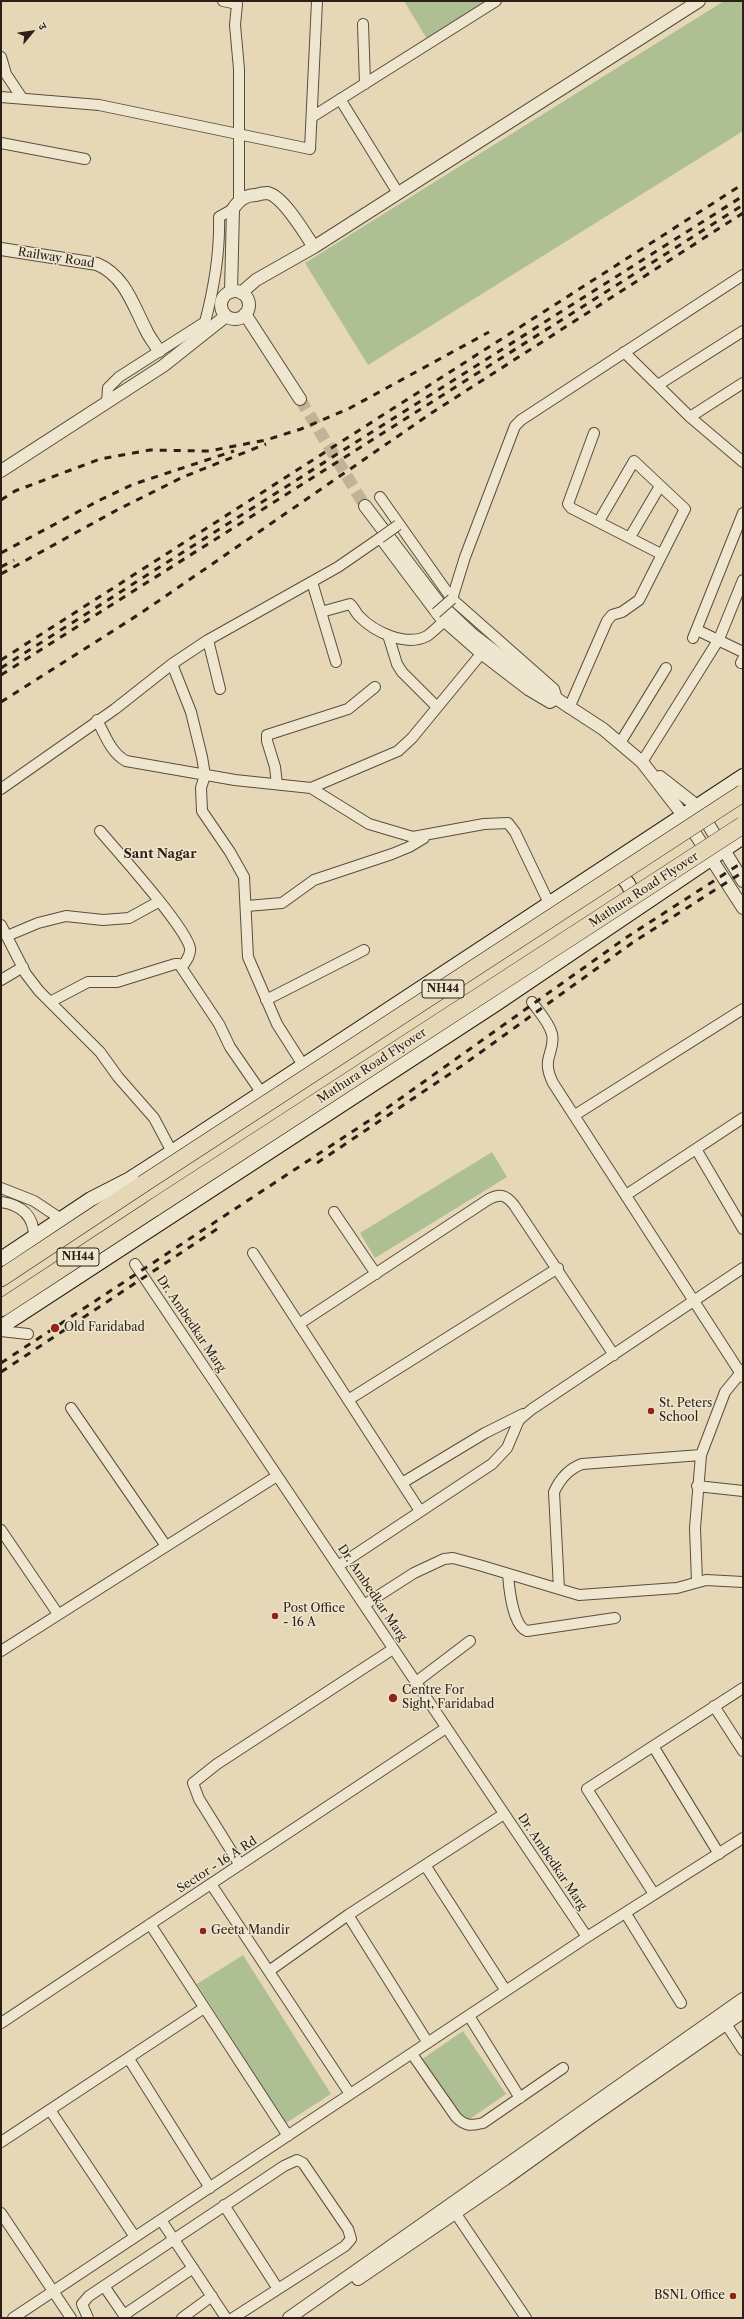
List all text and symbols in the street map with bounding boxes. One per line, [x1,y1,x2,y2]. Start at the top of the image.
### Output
north arrow [12,12,52,52]
text: उ [35,20,50,32]
street label: Railway Road [17,245,95,271]
district label: Sant Nagar [124,846,196,862]
street label: Mathura Road Flyover [587,849,701,931]
road number: NH44 [422,980,464,998]
street label: Mathura Road Flyover [315,1025,429,1107]
road number: NH44 [57,1248,99,1266]
street label: Dr. Ambedkar Marg [153,1273,229,1375]
place label: Old Faridabad [64,1321,145,1335]
marker: Old Faridabad [49,1322,61,1334]
place label: St. Peters School [659,1397,712,1425]
marker: St. Peters School [646,1406,656,1416]
street label: Dr. Ambedkar Marg [334,1542,410,1644]
place label: Post Office - 16 A [283,1602,345,1630]
marker: Post Office - 16 A [270,1611,280,1621]
place label: Centre For Sight, Faridabad [402,1684,494,1712]
marker: Centre For Sight, Faridabad [387,1692,399,1704]
street label: Dr. Ambedkar Marg [514,1811,590,1913]
street label: Sector - 16 A Rd [174,1834,260,1896]
place label: Geeta Mandir [211,1924,290,1938]
marker: Geeta Mandir [198,1926,208,1936]
place label: BSNL Office [654,2289,725,2303]
marker: BSNL Office [728,2291,738,2301]

